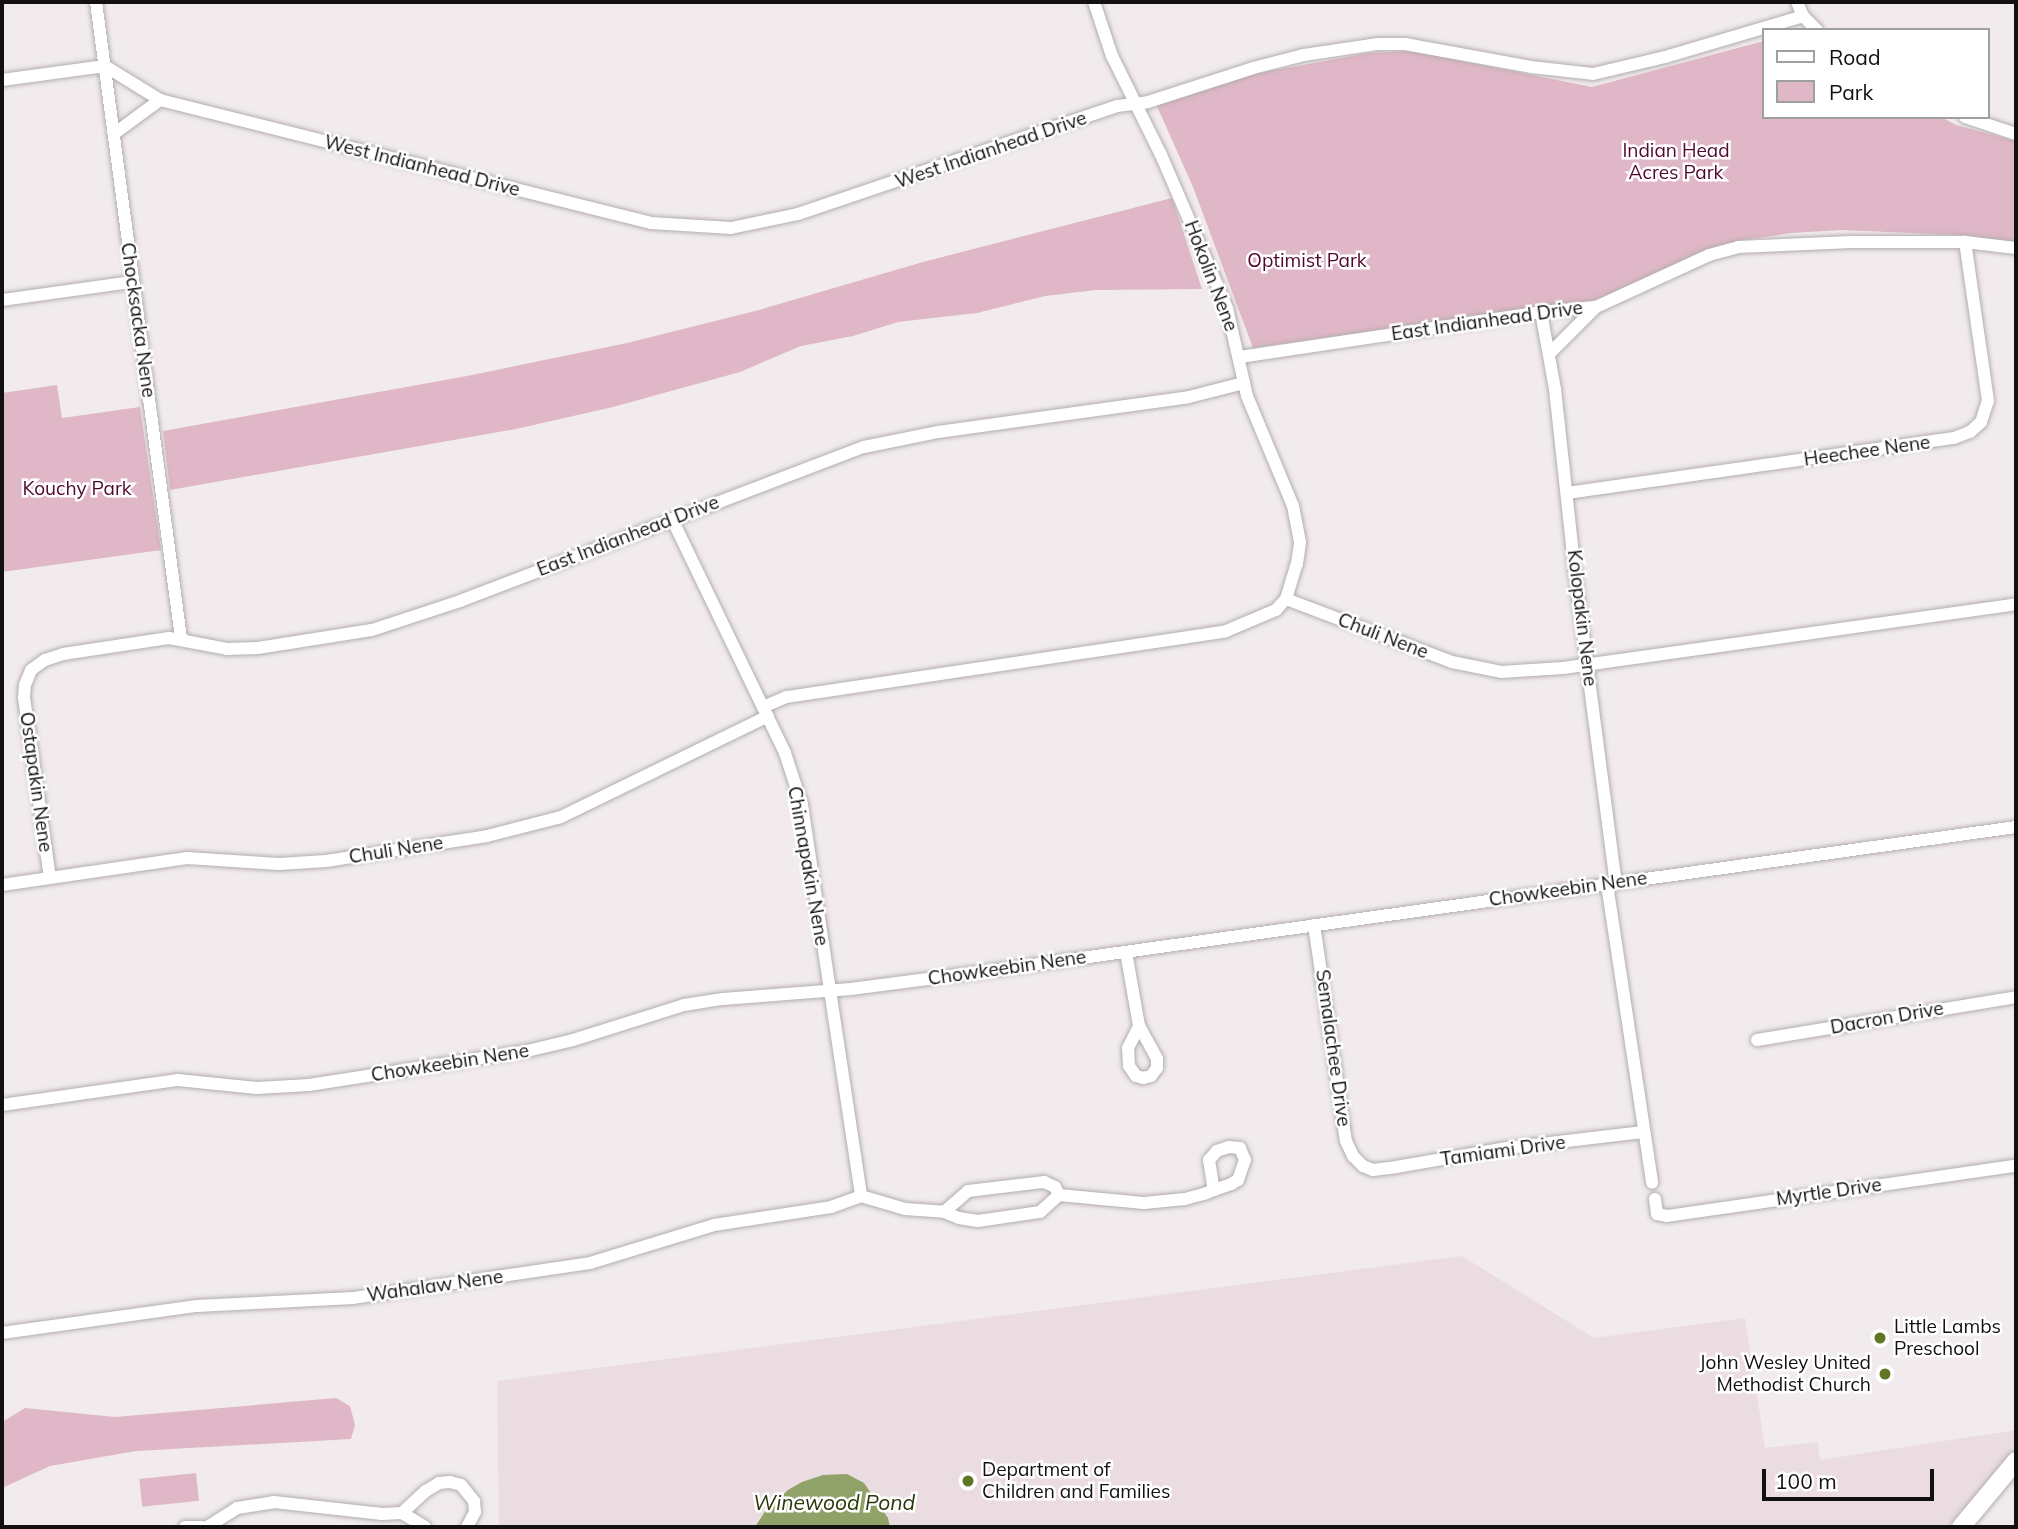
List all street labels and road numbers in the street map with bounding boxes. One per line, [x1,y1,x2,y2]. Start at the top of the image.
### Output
street label: West Indianhead Drive [892,107,1090,193]
street label: West Indianhead Drive [322,131,522,201]
street label: Hokolin Nene [1179,217,1243,335]
street label: Chocksacka Nene [116,241,160,399]
street label: East Indianhead Drive [1390,296,1584,346]
street label: Heechee Nene [1802,431,1932,471]
street label: East Indianhead Drive [534,491,722,581]
street label: Kolopakin Nene [1562,548,1602,688]
street label: Chuli Nene [1335,608,1431,664]
street label: Ostapakin Nene [15,710,57,854]
street label: Chinnapakin Nene [783,784,833,948]
street label: Chuli Nene [347,831,445,869]
street label: Chowkeebin Nene [1487,867,1649,911]
street label: Chowkeebin Nene [926,946,1088,990]
street label: Semalachee Drive [1311,968,1355,1128]
street label: Dacron Drive [1829,997,1945,1039]
street label: Chowkeebin Nene [369,1039,531,1087]
street label: Tamiami Drive [1439,1131,1567,1171]
street label: Myrtle Drive [1775,1173,1883,1211]
street label: Wahalaw Nene [365,1265,505,1307]

